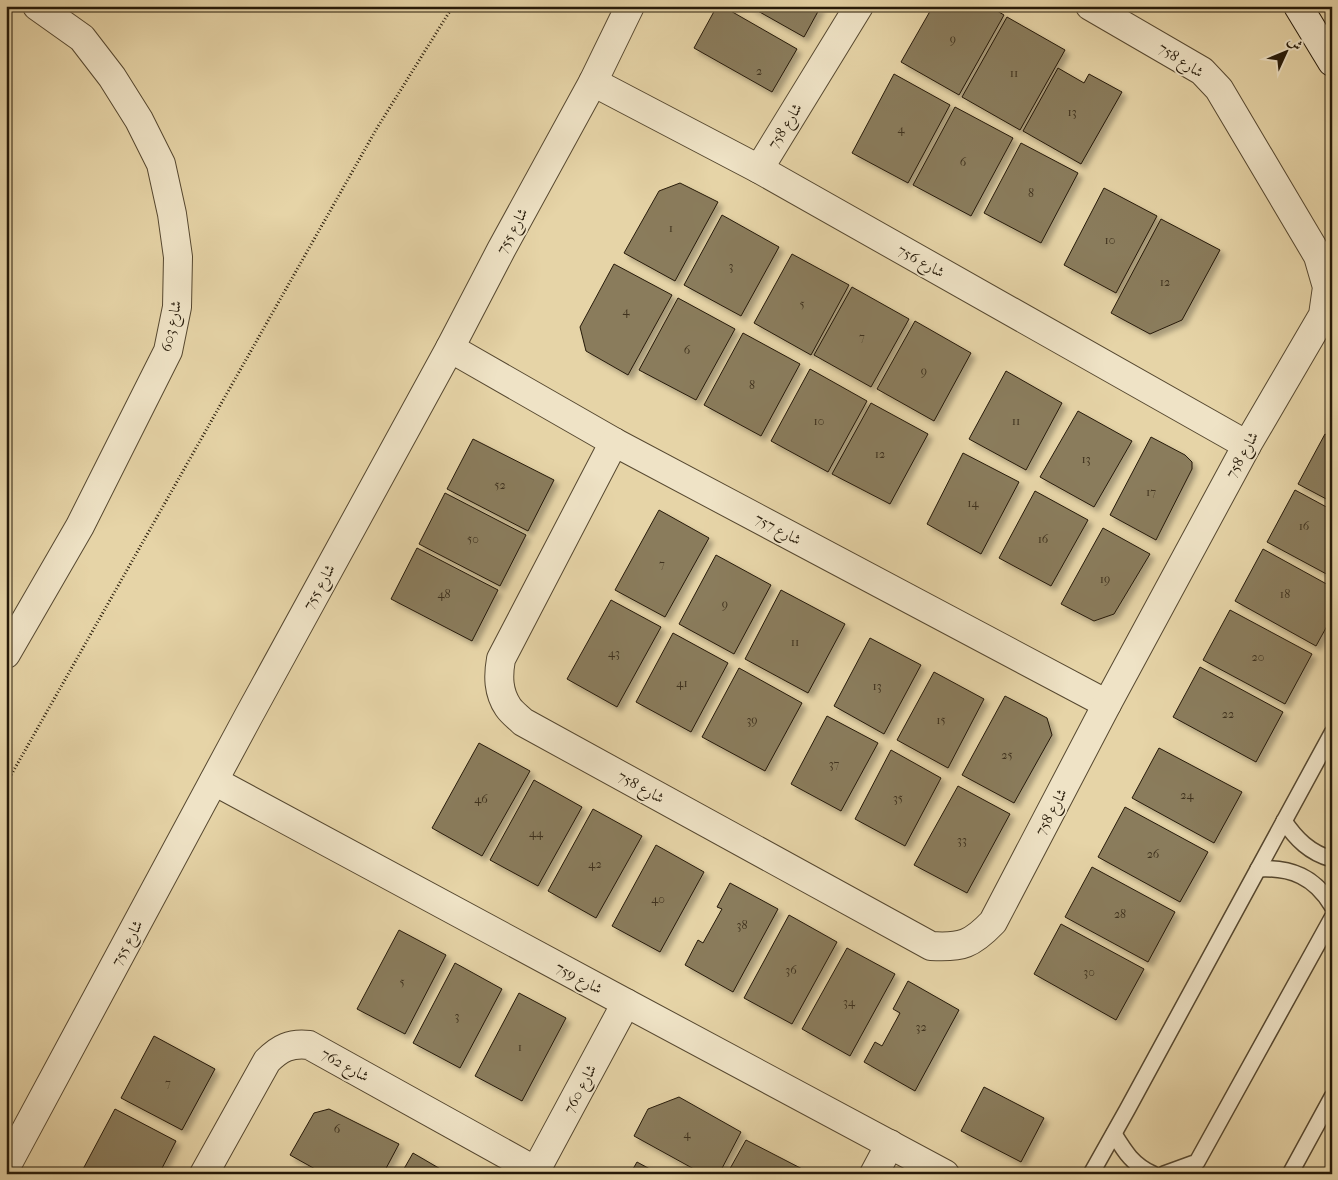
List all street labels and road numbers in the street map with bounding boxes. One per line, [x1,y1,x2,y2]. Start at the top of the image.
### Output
street label: شارع 758 [1153,39,1207,85]
street label: شارع 758 [764,100,809,154]
street label: شارع 755 [492,205,535,259]
street label: شارع 756 [892,241,948,285]
street label: شارع 603 [157,299,189,354]
street label: شارع 758 [1222,429,1266,483]
street label: شارع 757 [750,509,804,552]
street label: شارع 755 [299,561,342,615]
street label: شارع 758 [613,767,667,811]
street label: شارع 758 [1031,785,1074,840]
street label: شارع 755 [107,917,150,971]
street label: شارع 759 [550,958,606,1001]
street label: شارع 762 [316,1044,372,1089]
street label: شارع 760 [560,1061,604,1118]

